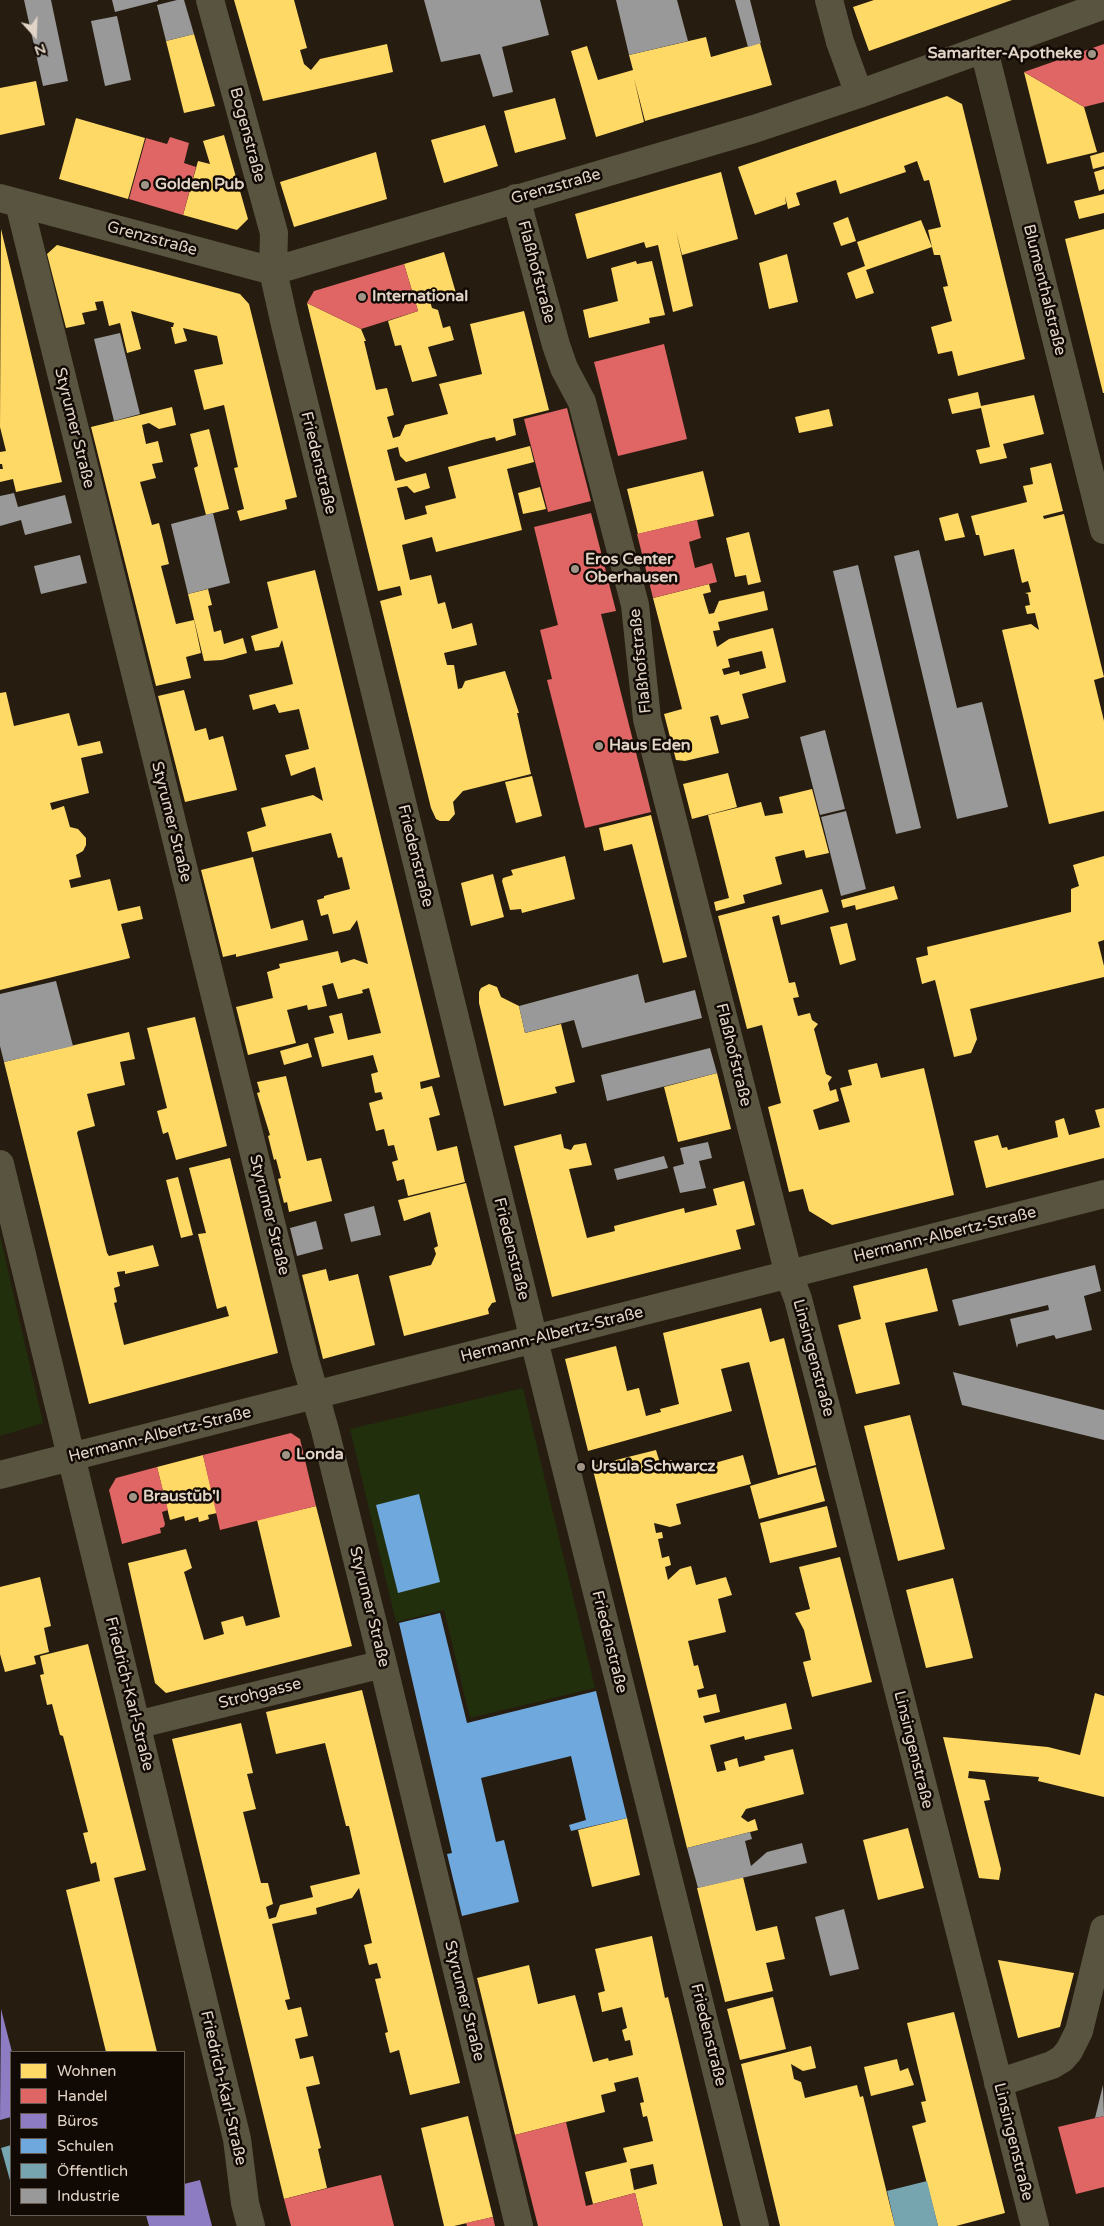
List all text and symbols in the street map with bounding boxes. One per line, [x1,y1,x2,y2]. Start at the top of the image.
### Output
north arrow [10,10,60,60]
text: N [32,40,48,59]
place label: Samariter-Apotheke [928,44,1082,64]
marker: Samariter-Apotheke [1086,48,1098,60]
street label: Bogenstraße [225,86,269,184]
street label: Grenzstraße [509,165,603,209]
place label: Golden Pub [155,175,244,195]
marker: Golden Pub [139,179,151,191]
street label: Grenzstraße [105,218,199,260]
street label: Flaßhofstraße [513,219,559,325]
street label: Blumenthalstraße [1018,222,1070,358]
place label: International [372,287,468,307]
marker: International [356,291,368,303]
street label: Styrumer Straße [50,366,98,490]
street label: Friedenstraße [296,410,340,516]
place label: Eros Center Oberhausen [585,550,678,588]
marker: Eros Center Oberhausen [569,563,581,575]
street label: Flaßhofstraße [626,608,656,714]
place label: Haus Eden [609,736,690,756]
marker: Haus Eden [593,740,605,752]
street label: Styrumer Straße [147,760,195,884]
street label: Friedenstraße [393,803,437,909]
street label: Flaßhofstraße [711,1002,755,1108]
street label: Styrumer Straße [245,1153,293,1277]
street label: Friedenstraße [489,1196,533,1302]
street label: Hermann-Albertz-Straße [852,1203,1038,1267]
street label: Linsingenstraße [788,1297,838,1419]
street label: Hermann-Albertz-Straße [459,1303,645,1367]
street label: Hermann-Albertz-Straße [67,1403,253,1467]
place label: Londa [296,1445,344,1465]
marker: Londa [280,1449,292,1461]
place label: Ursula Schwarcz [591,1457,715,1477]
marker: Ursula Schwarcz [575,1461,587,1473]
place label: Braustüb'l [143,1487,220,1507]
marker: Braustüb'l [127,1491,139,1503]
street label: Styrumer Straße [345,1545,393,1669]
street label: Friedenstraße [587,1589,631,1695]
street label: Friedrich-Karl-Straße [101,1615,157,1773]
street label: Strohgasse [217,1674,303,1714]
street label: Linsingenstraße [889,1689,937,1811]
street label: Styrumer Straße [440,1939,488,2063]
street label: Friedenstraße [686,1982,730,2088]
street label: Friedrich-Karl-Straße [196,2009,250,2167]
legend [10,2051,185,2216]
text: Wohnen [57,2062,117,2080]
street label: Linsingenstraße [989,2081,1037,2203]
text: Handel [57,2087,108,2105]
text: Büros [57,2112,98,2130]
text: Schulen [57,2137,114,2155]
text: Öffentlich [57,2162,128,2180]
text: Industrie [57,2187,120,2205]

